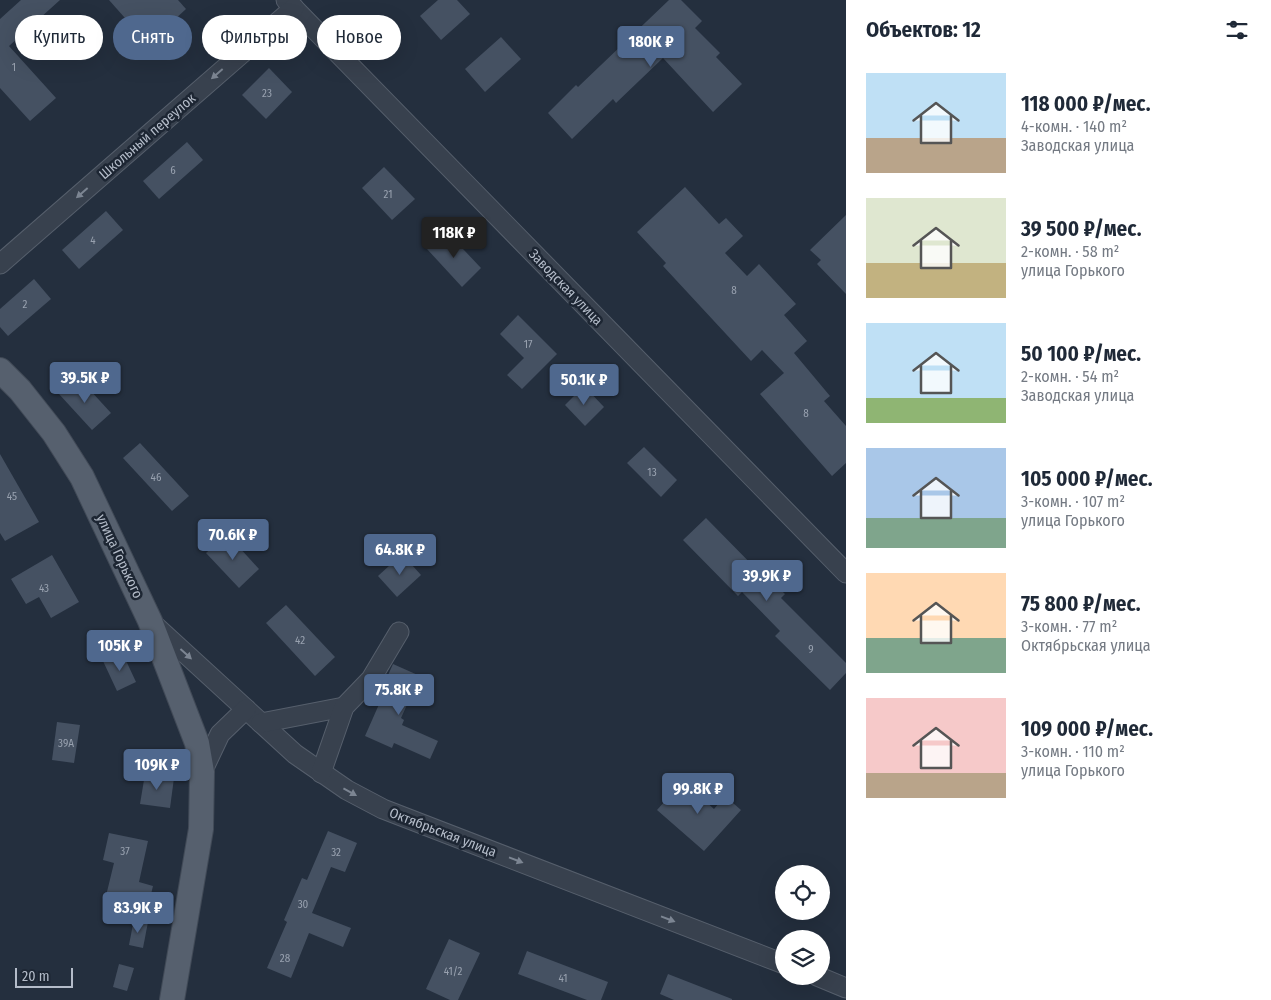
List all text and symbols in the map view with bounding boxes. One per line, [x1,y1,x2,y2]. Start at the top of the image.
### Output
chip: Купить [15,15,103,60]
chip: Снять [113,15,192,60]
chip: Фильтры [202,15,307,60]
chip: Новое [317,15,401,60]
icon: filters [1223,16,1251,44]
text: Объектов: 12 [866,17,981,43]
pin: 180K ₽ [610,26,692,68]
text: 180K ₽ [628,32,674,51]
house number: 1 [12,61,16,74]
one-way arrow [211,69,224,80]
house number: 23 [262,87,272,100]
street label: Школьный переулок [96,90,199,183]
text: 118 000 ₽/мес. [1021,91,1150,117]
icon: home [906,93,966,153]
text: 4-комн. · 140 m² [1021,117,1127,136]
text: Заводская улица [1021,136,1134,155]
house number: 6 [170,164,176,177]
one-way arrow [76,187,88,199]
house number: 21 [384,188,392,201]
pin: 118K ₽ [413,216,495,259]
text: 39 500 ₽/мес. [1021,216,1141,242]
icon: home [906,218,966,278]
text: 118K ₽ [433,223,475,242]
house number: 4 [90,234,96,247]
text: 2-комн. · 58 m² [1021,242,1119,261]
street label: Заводская улица [525,246,606,329]
text: улица Горького [1021,261,1125,280]
house number: 8 [731,284,737,297]
house number: 2 [23,298,28,311]
house number: 17 [524,338,533,351]
text: 50 100 ₽/мес. [1021,341,1141,367]
icon: home [906,343,966,403]
pin: 39.5K ₽ [39,362,131,404]
pin: 50.1K ₽ [538,364,630,406]
text: 2-комн. · 54 m² [1021,367,1119,386]
text: 39.5K ₽ [61,368,109,387]
text: 50.1K ₽ [561,370,607,389]
text: Заводская улица [1021,386,1134,405]
house number: 8 [803,407,809,420]
house number: 13 [647,466,657,479]
text: 105 000 ₽/мес. [1021,466,1153,492]
icon: home [906,468,966,528]
house number: 46 [151,471,162,484]
house number: 45 [7,490,17,503]
text: 3-комн. · 107 m² [1021,492,1125,511]
street label: улица Горького [93,511,146,601]
text: улица Горького [1021,511,1125,530]
pin: 70.6K ₽ [187,518,279,561]
text: 70.6K ₽ [209,525,257,544]
pin: 64.8K ₽ [354,534,446,576]
text: 64.8K ₽ [375,540,425,559]
pin: 39.9K ₽ [721,560,813,602]
text: 39.9K ₽ [743,566,791,585]
house number: 43 [39,582,49,595]
text: 75 800 ₽/мес. [1021,591,1141,617]
icon: home [906,593,966,653]
text: 3-комн. · 77 m² [1021,617,1117,636]
pin: 105K ₽ [79,630,161,672]
house number: 42 [295,634,305,647]
text: 105K ₽ [98,636,142,655]
text: Октябрьская улица [1021,636,1151,655]
house number: 9 [808,643,814,656]
one-way arrow [179,648,191,660]
pin: 75.8K ₽ [353,674,445,716]
text: 75.8K ₽ [375,680,423,699]
text: 109 000 ₽/мес. [1021,716,1153,742]
icon: home [906,718,966,778]
house number: 39А [58,737,74,750]
text: 3-комн. · 110 m² [1021,742,1125,761]
pin: 109K ₽ [116,748,198,791]
text: 109K ₽ [135,755,179,774]
text: улица Горького [1021,761,1125,780]
pin: 99.8K ₽ [652,772,744,815]
text: 99.8K ₽ [673,779,723,798]
one-way arrow [344,787,357,796]
street label: Октябрьская улица [387,804,499,861]
house number: 37 [120,845,130,858]
house number: 32 [331,846,341,859]
one-way arrow [509,857,524,864]
map controls [775,865,830,985]
button: locate [775,865,830,920]
pin: 83.9K ₽ [92,892,184,934]
text: 83.9K ₽ [114,898,162,917]
house number: 30 [298,898,309,911]
one-way arrow [661,915,676,923]
button: layers [775,930,830,985]
house number: 28 [280,952,291,965]
scale bar [15,965,72,988]
house number: 41/2 [444,965,462,978]
text: 20 m [22,968,50,985]
house number: 41 [558,972,568,985]

